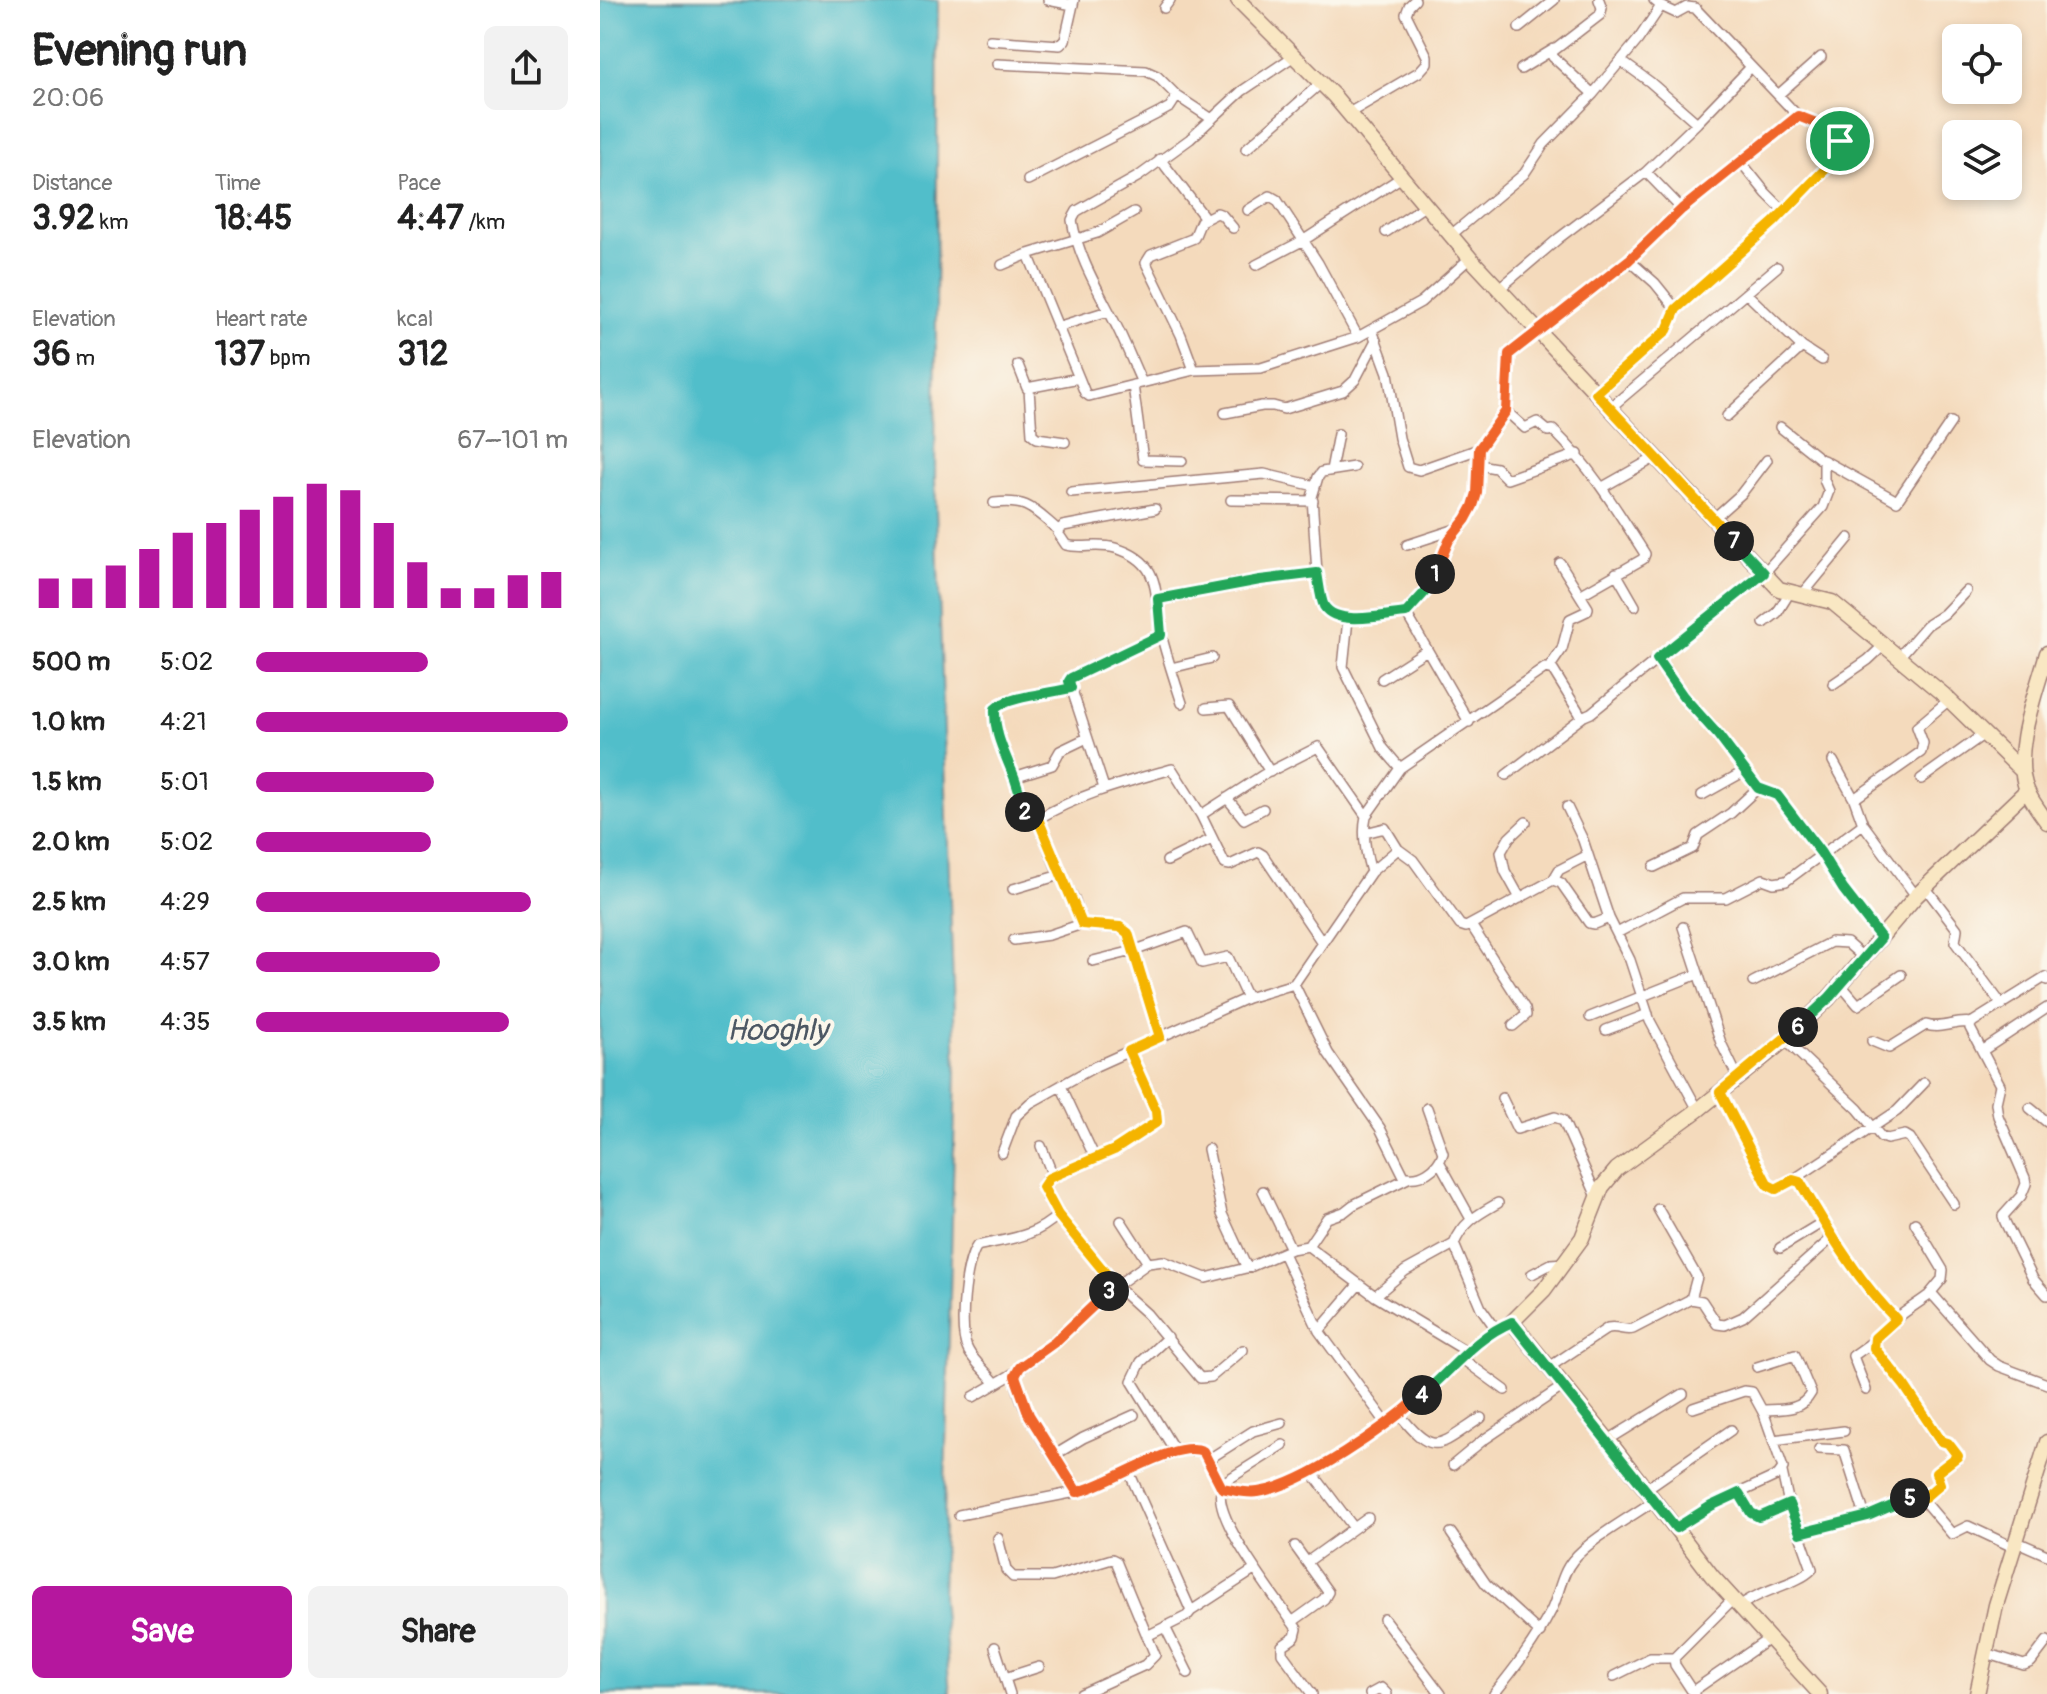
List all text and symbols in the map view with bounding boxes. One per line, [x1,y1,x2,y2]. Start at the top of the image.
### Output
text: Evening run [32,24,247,79]
map controls [1942,24,2022,200]
button: locate [1942,24,2022,104]
button: share [484,26,568,110]
text: 20:06 [32,82,104,114]
pin [1806,107,1874,175]
icon: arrive [1818,119,1862,163]
button: layers [1942,120,2022,200]
text: Distance [32,169,112,197]
text: Time [215,169,261,197]
text: Pace [397,169,441,197]
text: 3.92 [32,197,95,240]
text: 18:45 [215,197,292,240]
text: 4:47 [397,197,464,240]
text: km [95,208,128,236]
text: /km [464,208,505,236]
text: Elevation [32,305,116,333]
text: Heart rate [215,305,307,333]
text: kcal [397,305,433,333]
text: 36 [32,333,71,376]
text: 137 [215,333,265,376]
text: 312 [397,333,449,376]
text: m [71,344,95,372]
text: bpm [265,344,310,372]
text: Elevation [32,424,131,456]
text: 67–101 m [457,424,568,456]
pin: 7 [1714,521,1754,561]
text: 7 [1728,527,1740,555]
pin: 1 [1415,554,1455,594]
text: 1 [1431,560,1439,588]
text: 500 m [32,646,110,678]
text: 5:02 [160,646,213,678]
text: 1.0 km [32,706,105,738]
text: 4:21 [160,706,207,738]
text: 1.5 km [32,766,102,798]
text: 5:01 [160,766,209,798]
pin: 2 [1005,792,1045,832]
text: 2 [1019,798,1031,826]
text: 2.0 km [32,826,110,858]
text: 5:02 [160,826,213,858]
text: 2.5 km [32,886,106,918]
text: 4:29 [160,886,210,918]
text: 3.0 km [32,946,110,978]
text: 4:57 [160,946,210,978]
text: 3.5 km [32,1006,106,1038]
text: 4:35 [160,1006,211,1038]
pin: 6 [1778,1007,1818,1047]
water label: Hooghly [727,1012,831,1049]
text: 6 [1792,1013,1804,1041]
pin: 3 [1089,1271,1129,1311]
text: 3 [1103,1277,1115,1305]
pin: 4 [1402,1375,1442,1415]
text: 4 [1416,1381,1428,1409]
pin: 5 [1890,1478,1930,1518]
text: 5 [1904,1484,1916,1512]
button: Save [32,1586,292,1678]
button: Share [308,1586,568,1678]

